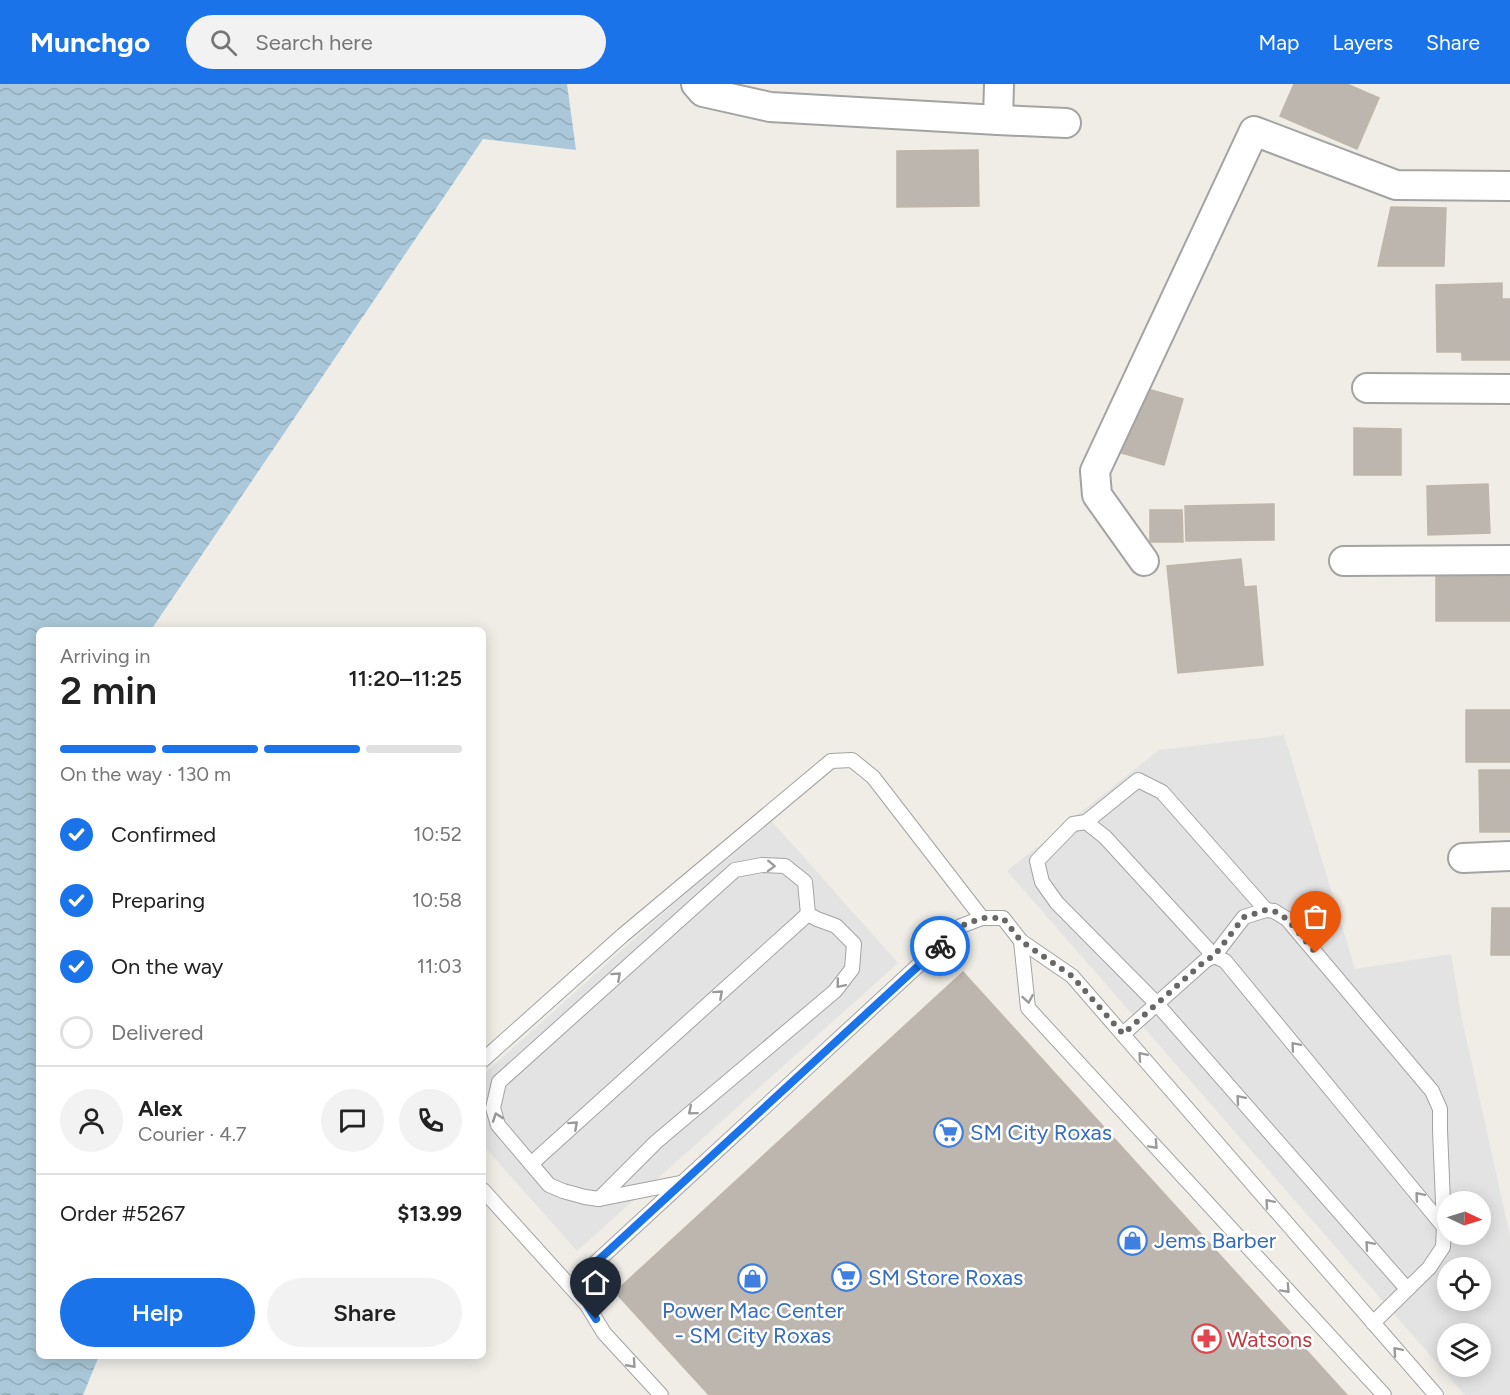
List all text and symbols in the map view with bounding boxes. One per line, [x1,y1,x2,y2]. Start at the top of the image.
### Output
search box [186,15,606,69]
text: Munchgo [30,25,150,59]
icon: search [207,26,240,59]
text: Search here [255,29,373,56]
text: Map [1259,30,1299,55]
text: Layers [1332,30,1393,55]
text: Share [1426,30,1480,55]
text: Arriving in [60,644,150,668]
text: 11:20–11:25 [349,665,462,692]
text: 2 min [60,667,157,714]
text: On the way · 130 m [60,762,231,786]
icon: check [60,818,93,851]
text: Confirmed [111,821,216,848]
text: 10:52 [413,822,462,846]
one-way arrow [766,860,775,872]
icon: check [60,884,93,917]
text: Preparing [111,887,205,914]
text: 10:58 [412,888,462,912]
pin [1290,891,1341,953]
icon: bag [1299,900,1332,933]
courier [910,916,970,976]
icon: bike [924,930,957,963]
icon: check [60,950,93,983]
text: On the way [111,953,223,980]
text: 11:03 [417,954,462,978]
one-way arrow [610,972,621,983]
one-way arrow [836,977,847,988]
one-way arrow [712,990,723,1001]
one-way arrow [1021,994,1034,1004]
text: Delivered [111,1019,204,1046]
one-way arrow [1292,1042,1303,1053]
one-way arrow [1138,1052,1149,1063]
button: person [60,1089,123,1152]
button: chat [321,1089,384,1152]
button: phone [399,1089,462,1152]
text: Alex [138,1095,183,1122]
one-way arrow [1236,1095,1247,1105]
one-way arrow [688,1104,699,1115]
one-way arrow [491,1113,504,1123]
supermarket icon: SM City Roxas [933,1116,965,1148]
place label: SM City Roxas [970,1119,1112,1146]
one-way arrow [568,1121,578,1132]
text: Courier · 4.7 [138,1122,247,1146]
one-way arrow [1147,1138,1158,1149]
north arrow [1437,1191,1491,1245]
map controls [1437,1191,1491,1377]
one-way arrow [1416,1192,1427,1203]
one-way arrow [1266,1199,1277,1210]
text: Order #5267 [60,1200,185,1227]
text: $13.99 [397,1200,462,1227]
shop icon: Jems Barber [1117,1224,1149,1256]
place label: Jems Barber [1154,1227,1277,1254]
one-way arrow [1365,1241,1376,1252]
pin [570,1257,621,1319]
button: locate [1437,1257,1491,1311]
supermarket icon: SM Store Roxas [831,1261,863,1293]
shop icon: Power Mac Center - SM City Roxas [737,1262,769,1294]
place label: SM Store Roxas [868,1264,1023,1291]
icon: home [579,1266,612,1299]
button: Help [60,1278,255,1347]
button: Share [267,1278,462,1347]
one-way arrow [1279,1282,1290,1293]
place label: Power Mac Center - SM City Roxas [662,1297,845,1349]
pharmacy icon: Watsons [1190,1323,1222,1355]
button: layers [1437,1323,1491,1377]
place label: Watsons [1227,1326,1312,1353]
one-way arrow [1393,1347,1404,1358]
one-way arrow [625,1357,636,1368]

